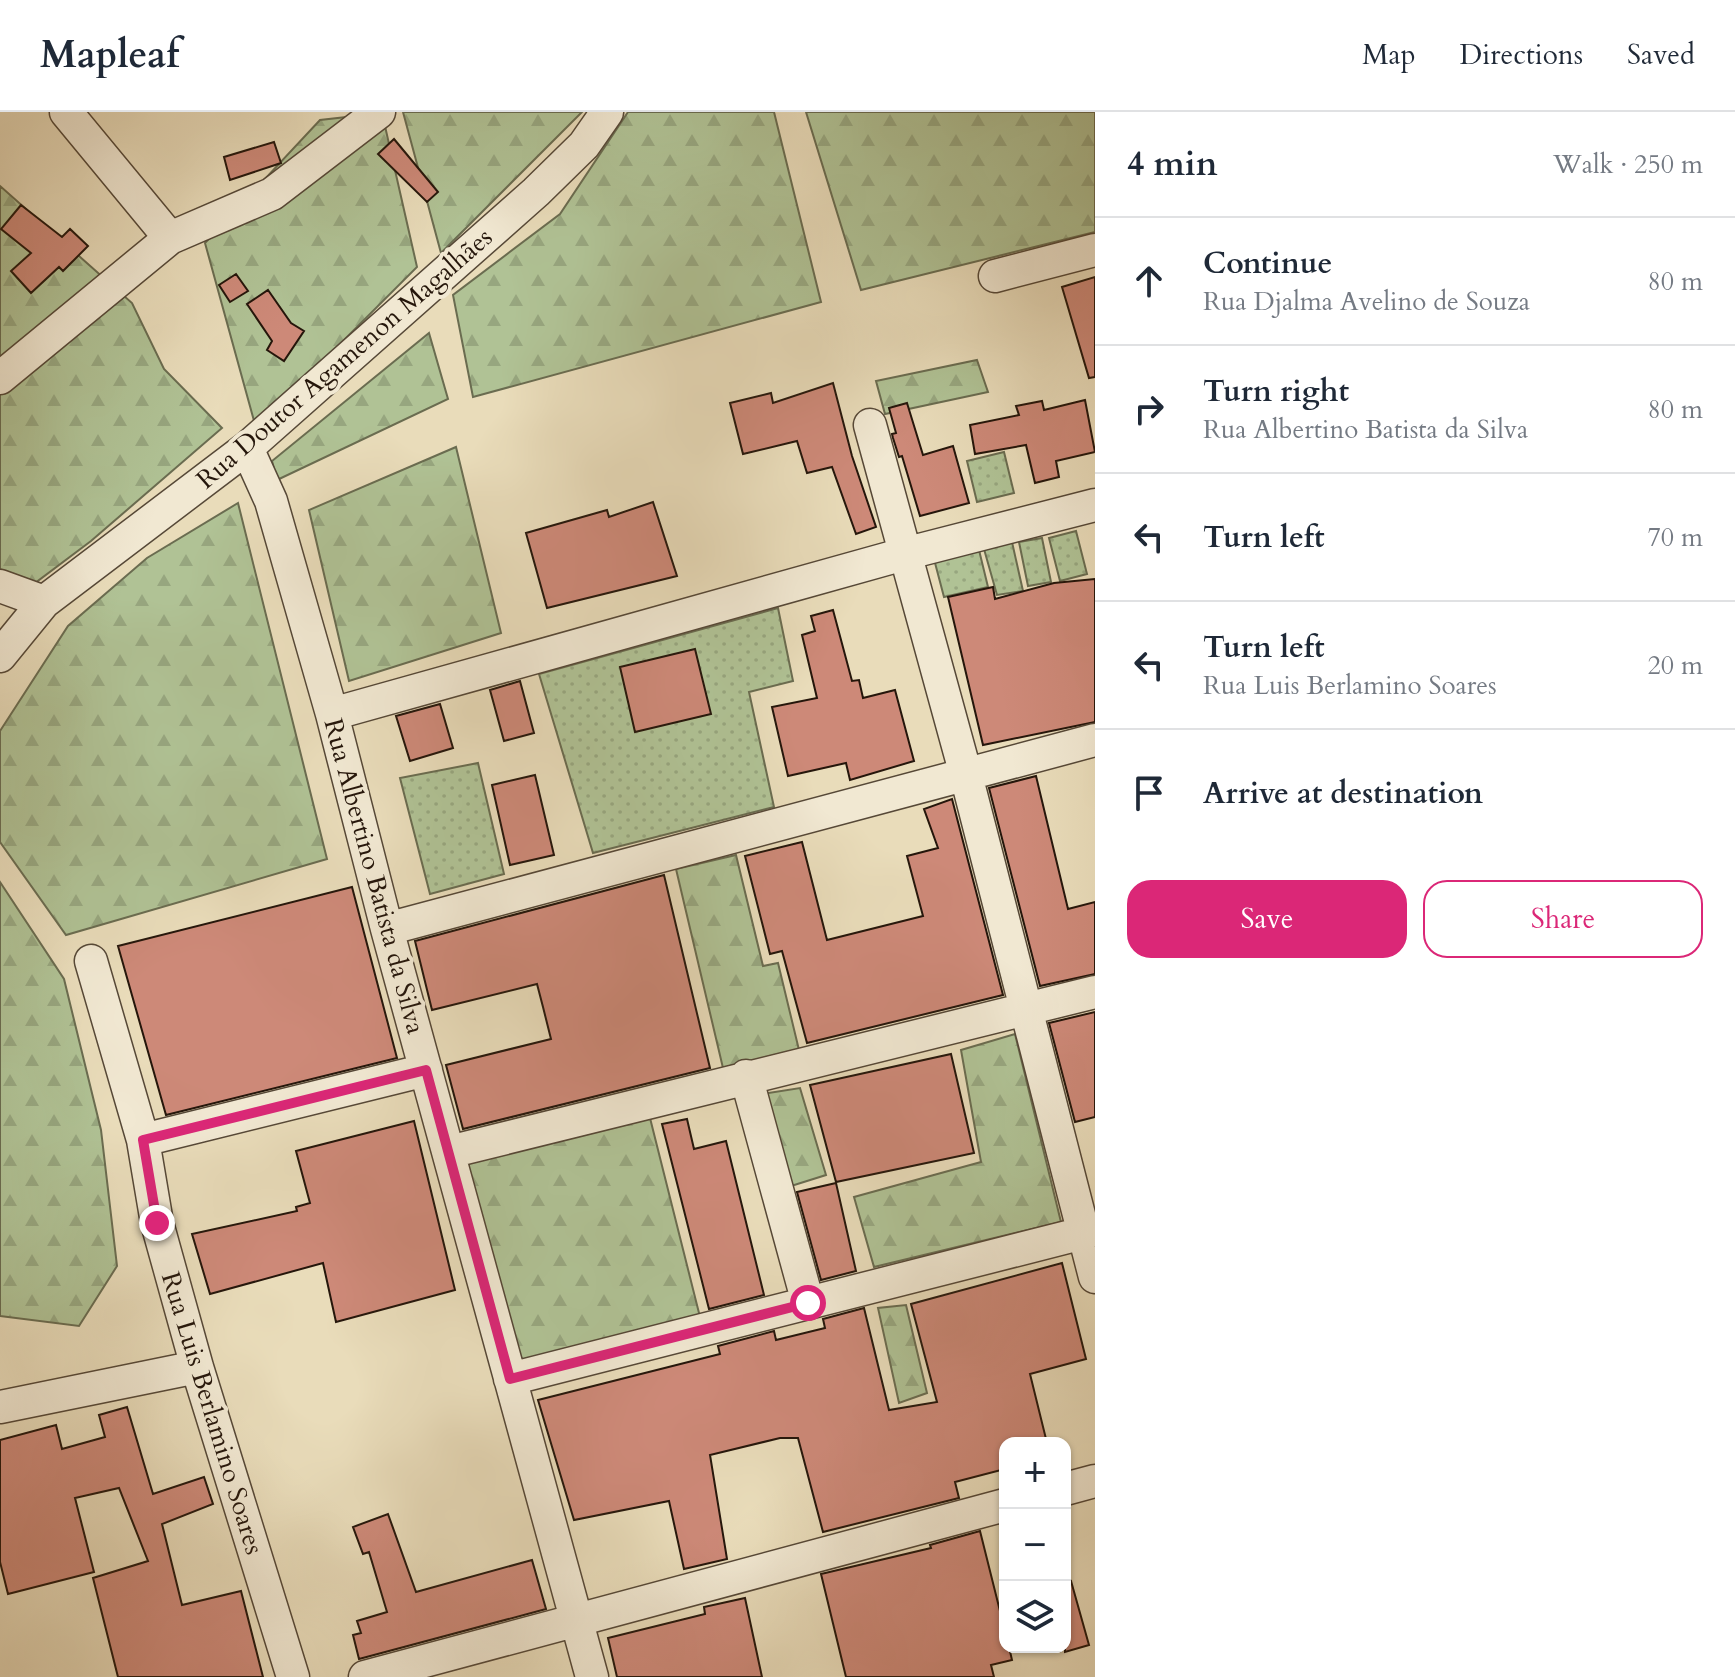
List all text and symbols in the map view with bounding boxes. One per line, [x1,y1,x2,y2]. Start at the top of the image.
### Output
text: Mapleaf [40,29,179,81]
text: Map [1362,36,1416,74]
text: Directions [1460,36,1583,74]
text: Saved [1627,36,1695,74]
text: 4 min [1127,141,1218,187]
text: Walk · 250 m [1553,147,1703,182]
street label: Rua Doutor Agamenon Magalhães [189,220,500,497]
text: Continue [1203,243,1332,284]
icon: ahead [1127,259,1171,303]
text: 80 m [1647,264,1703,299]
text: Rua Djalma Avelino de Souza [1203,284,1530,319]
text: Turn right [1203,371,1349,412]
icon: right [1127,387,1171,431]
text: 80 m [1647,392,1703,427]
text: Rua Albertino Batista da Silva [1203,412,1528,447]
icon: left [1127,515,1171,559]
text: Turn left [1203,517,1325,558]
text: 70 m [1647,520,1703,555]
text: Turn left [1203,627,1325,668]
icon: left [1127,643,1171,687]
text: 20 m [1647,648,1703,683]
text: Rua Luis Berlamino Soares [1203,668,1497,703]
street label: Rua Albertino Batista da Silva [316,715,433,1038]
icon: arrive [1127,771,1171,815]
text: Arrive at destination [1203,773,1483,814]
button: Save [1127,880,1407,958]
button: Share [1423,880,1703,958]
route end [139,1205,175,1241]
street label: Rua Luis Berlamino Soares [153,1268,272,1559]
route start [790,1285,826,1321]
map controls [999,1437,1071,1653]
button: + [999,1437,1071,1509]
button: − [999,1509,1071,1581]
button: layers [999,1581,1071,1653]

